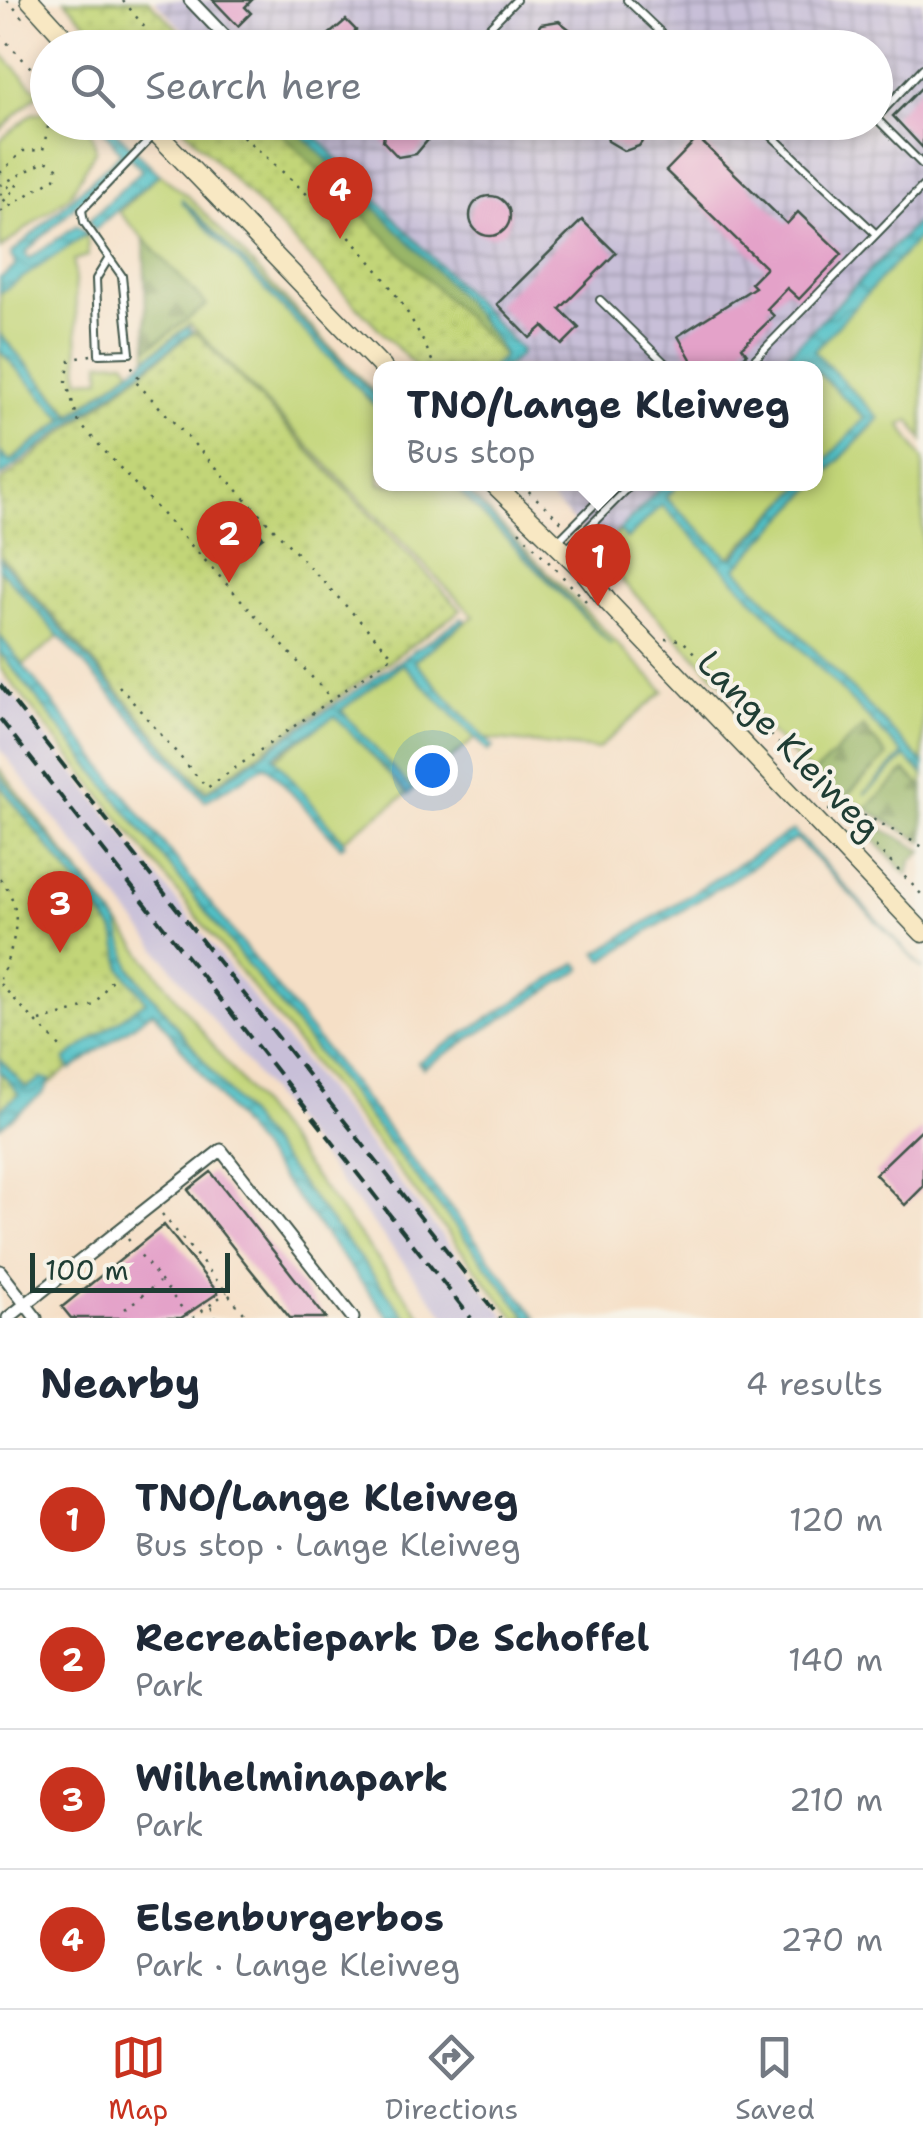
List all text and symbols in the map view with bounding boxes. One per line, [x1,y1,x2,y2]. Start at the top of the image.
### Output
search box [30,30,893,140]
icon: search [65,58,120,113]
text: Search here [145,60,362,111]
pin: 4 [308,156,372,239]
popup [373,361,823,491]
text: TNO/Lange Kleiweg [406,379,790,430]
text: Bus stop [406,430,536,473]
pin: 2 [196,500,262,583]
pin: 1 [566,524,630,606]
street label: Lange Kleiweg [687,640,892,850]
your location [407,745,458,796]
pin: 3 [28,870,92,953]
scale bar [30,1248,230,1292]
text: 100 m [45,1251,129,1289]
text: Nearby [40,1355,200,1411]
text: 4 results [746,1362,883,1405]
text: TNO/Lange Kleiweg [135,1472,518,1523]
text: 1 [65,1498,80,1541]
text: 120 m [789,1498,883,1541]
text: Bus stop · Lange Kleiweg [135,1523,521,1566]
text: Recreatiepark De Schoffel [135,1612,649,1663]
text: 2 [61,1638,84,1681]
text: 140 m [788,1638,883,1681]
text: Park [135,1663,204,1706]
text: Wilhelminapark [135,1752,448,1803]
text: 3 [61,1778,84,1821]
text: 210 m [789,1778,883,1821]
text: Park [135,1803,204,1846]
text: Elsenburgerbos [135,1892,444,1943]
text: 4 [61,1918,84,1961]
text: 270 m [780,1918,883,1961]
text: Park · Lange Kleiweg [135,1943,460,1986]
tab: Map [108,2030,168,2128]
tab: Directions [385,2030,518,2128]
tab: Saved [735,2030,815,2128]

